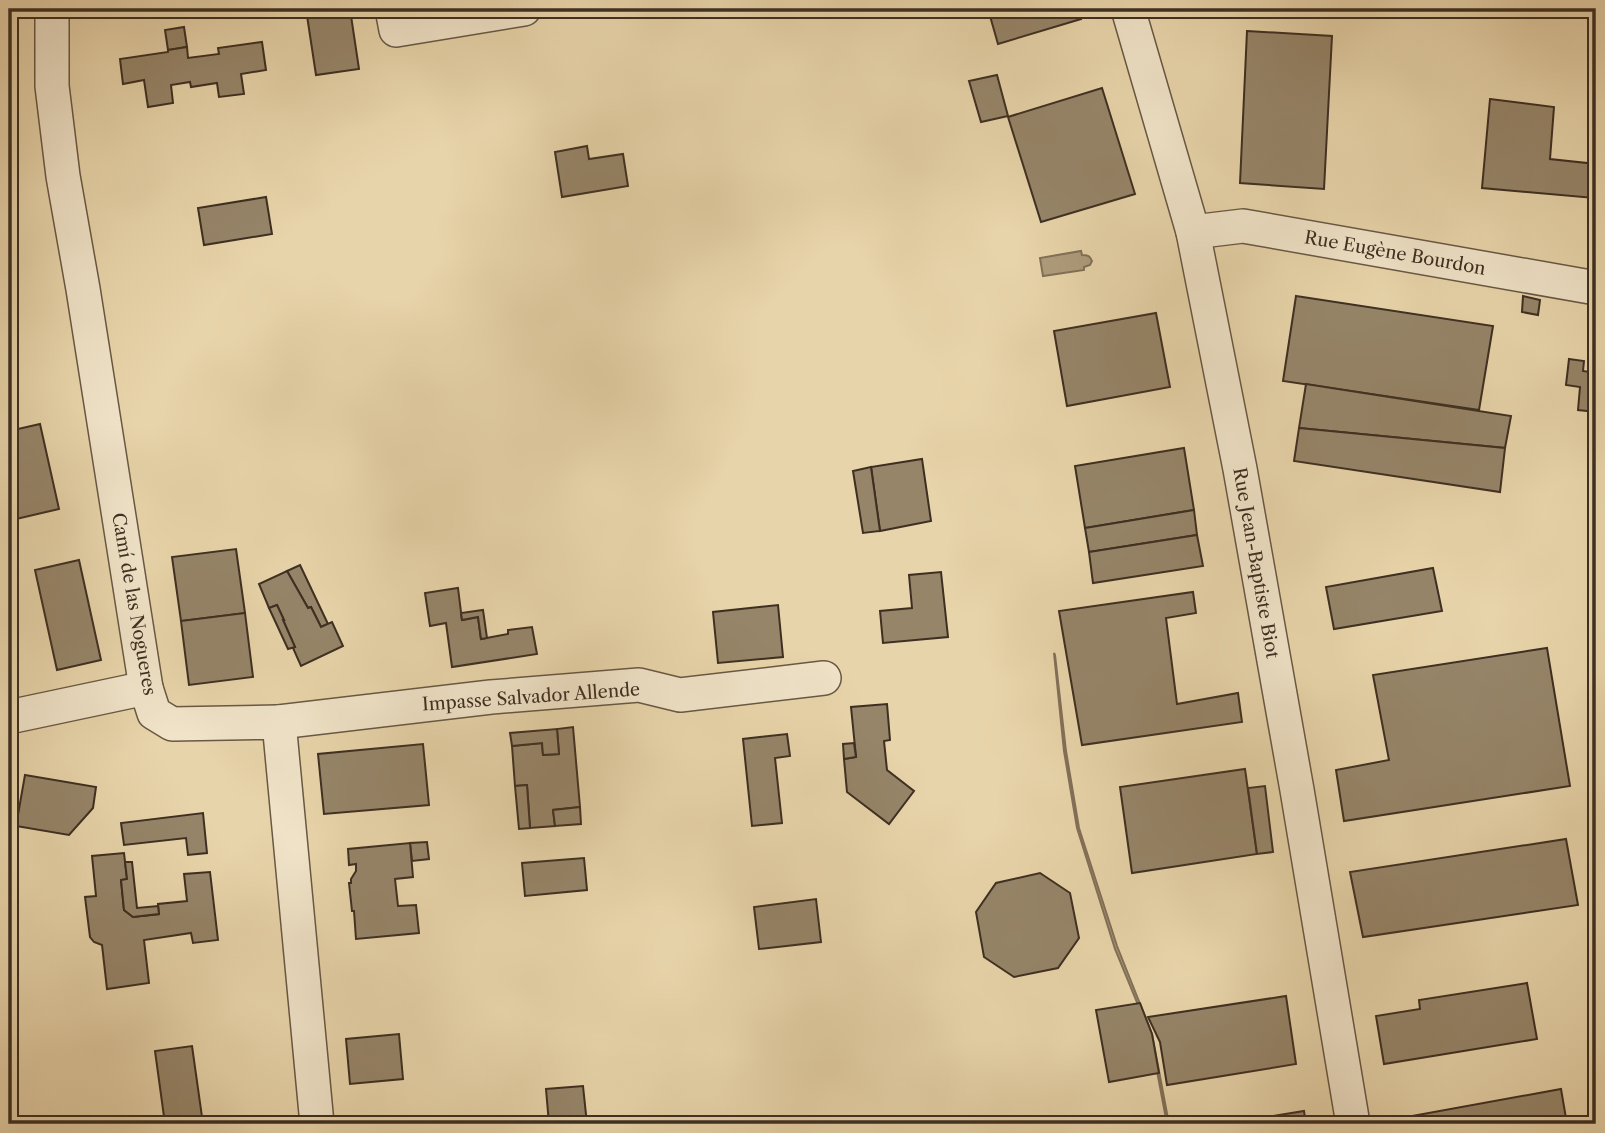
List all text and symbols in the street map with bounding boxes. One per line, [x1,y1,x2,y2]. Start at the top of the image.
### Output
street label: Rue Eugène Bourdon [1303,226,1487,280]
street label: Rue Jean-Baptiste Biot [1228,466,1284,661]
street label: Camí de las Nogueres [107,511,161,697]
street label: Impasse Salvador Allende [421,678,641,716]

